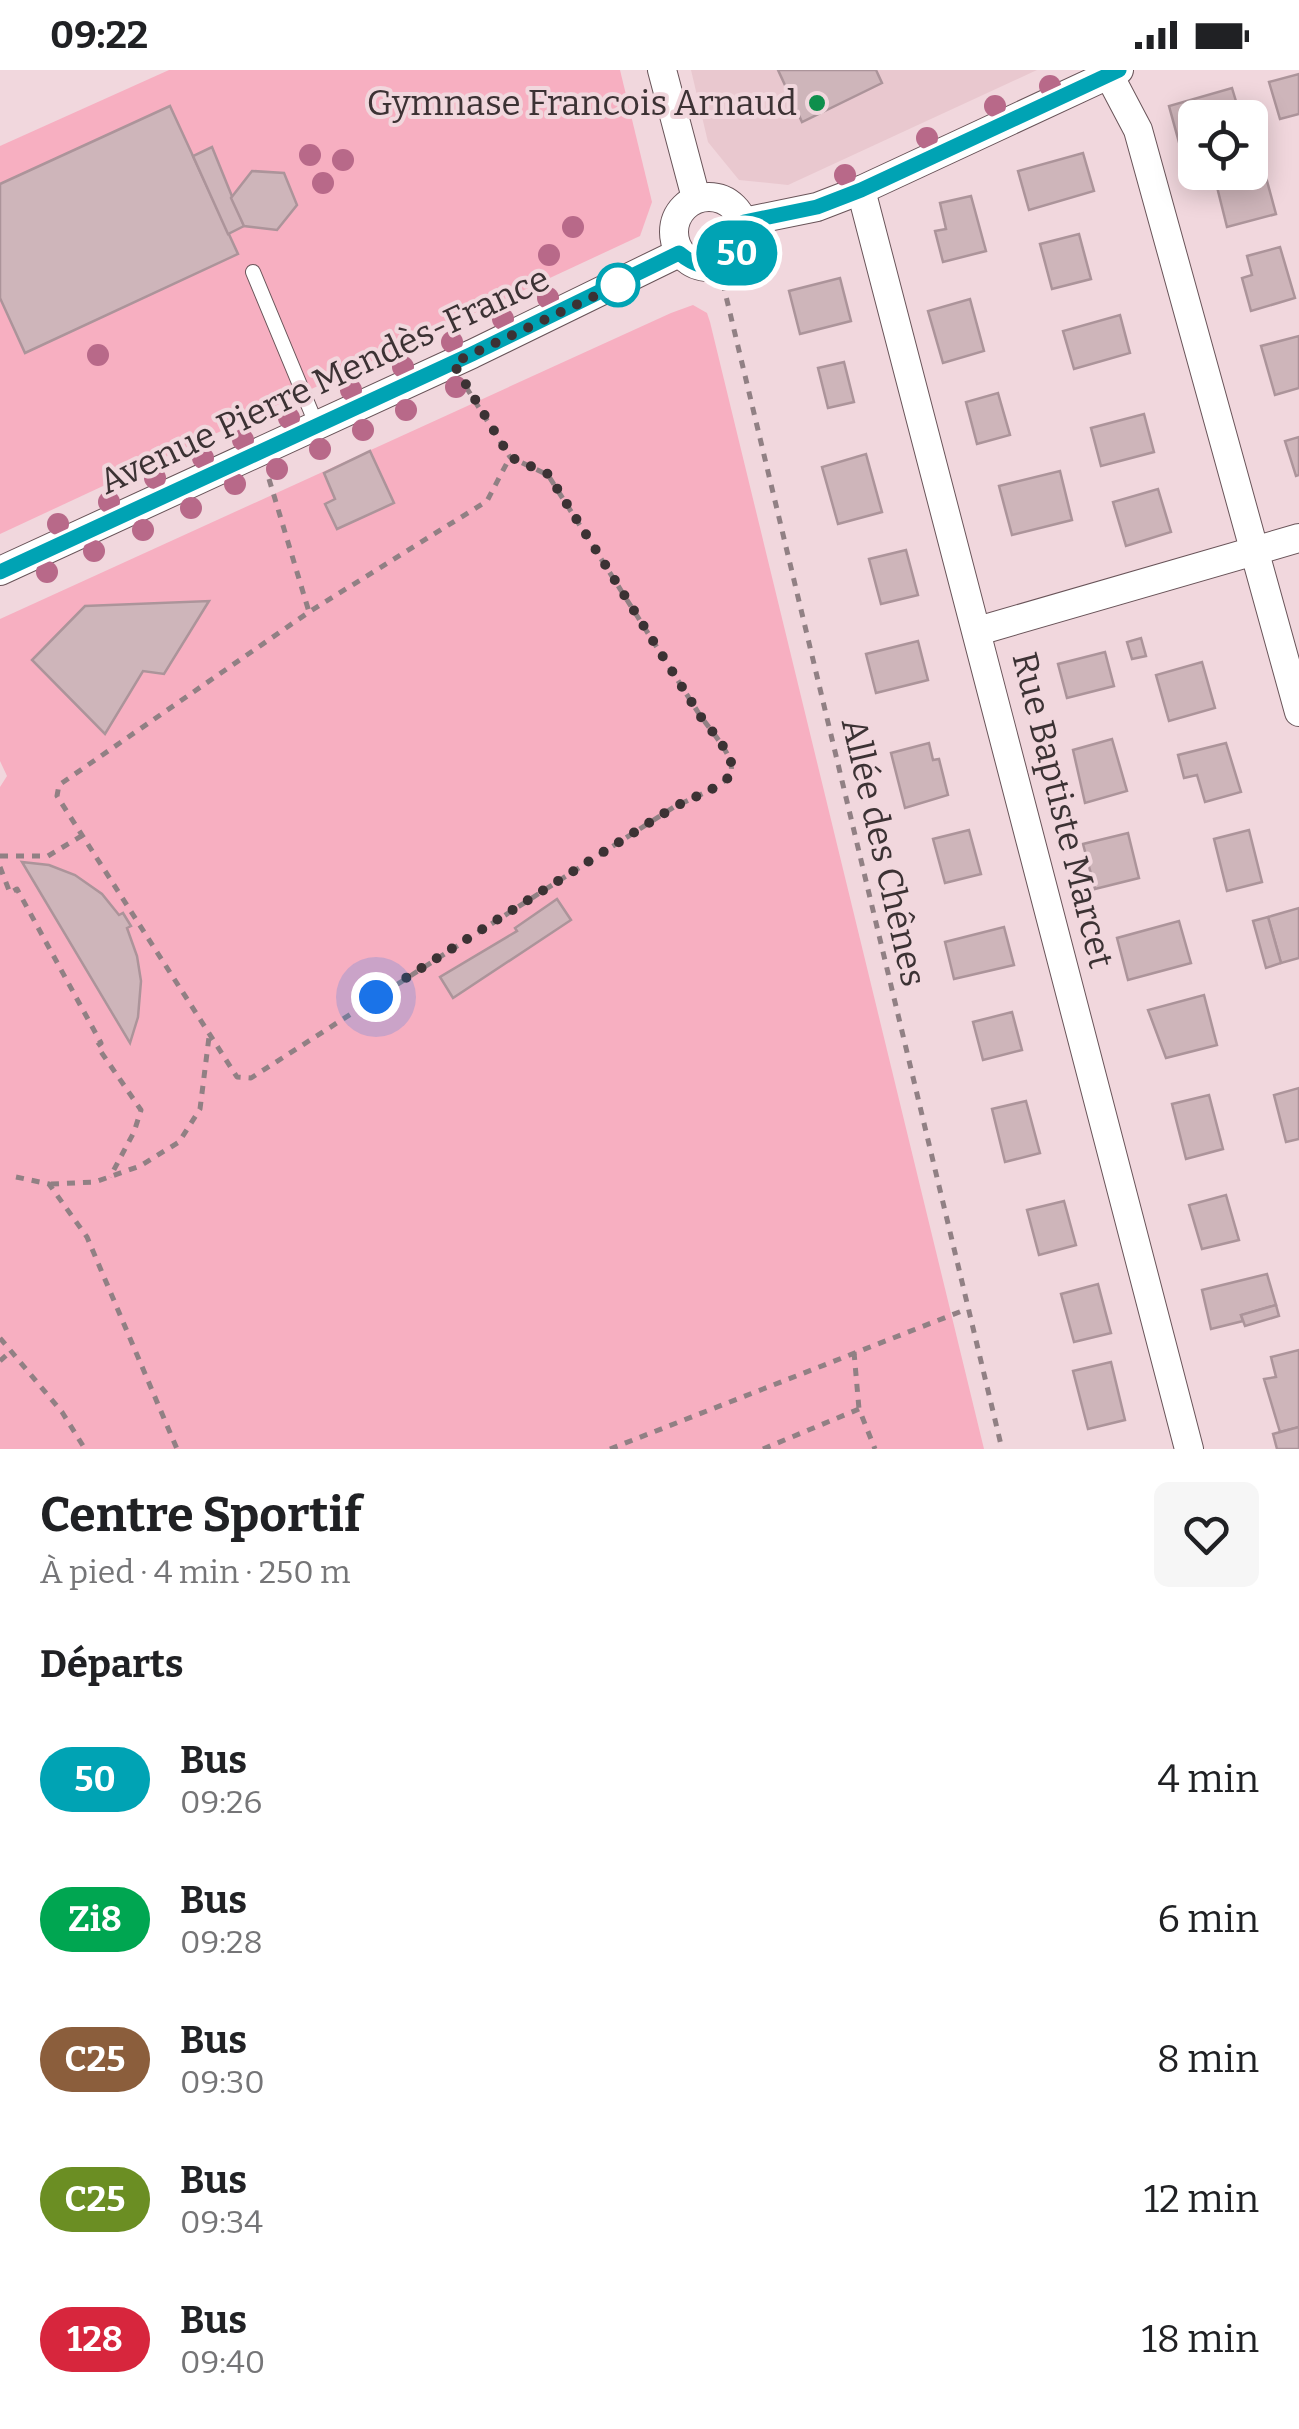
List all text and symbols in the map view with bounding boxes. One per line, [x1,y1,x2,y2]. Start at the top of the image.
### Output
text: 09:22 [50,12,148,58]
place label: Gymnase Francois Arnaud [367,82,797,124]
marker: Gymnase Francois Arnaud [806,92,828,114]
map controls [1178,100,1268,190]
button: locate [1178,100,1268,190]
line badge: 50 [692,220,782,286]
text: 50 [716,232,758,274]
street label: Avenue Pierre Mendès-France [92,257,556,503]
unlabelled marker [597,264,639,306]
street label: Rue Baptiste Marcet [1003,648,1123,972]
street label: Allée des Chênes [833,714,935,990]
your location [351,972,401,1022]
button: heart [1154,1482,1259,1587]
text: Centre Sportif [40,1486,362,1544]
text: À pied · 4 min · 250 m [40,1553,351,1591]
text: Départs [40,1641,183,1687]
text: Bus [180,1737,247,1783]
text: 4 min [1158,1756,1259,1802]
text: 50 [74,1758,116,1800]
text: 09:26 [180,1783,262,1821]
text: Bus [180,1877,247,1923]
text: 6 min [1157,1896,1259,1942]
text: Zi8 [68,1898,122,1940]
text: 09:28 [180,1923,263,1961]
text: Bus [180,2017,247,2063]
text: 8 min [1157,2036,1259,2082]
text: C25 [65,2038,125,2080]
text: 09:30 [180,2063,265,2101]
text: Bus [180,2157,247,2203]
text: 12 min [1144,2176,1259,2222]
text: C25 [65,2178,125,2220]
text: 09:34 [180,2203,263,2241]
text: Bus [180,2297,247,2343]
text: 18 min [1142,2316,1259,2362]
text: 128 [67,2318,123,2360]
text: 09:40 [180,2343,265,2381]

